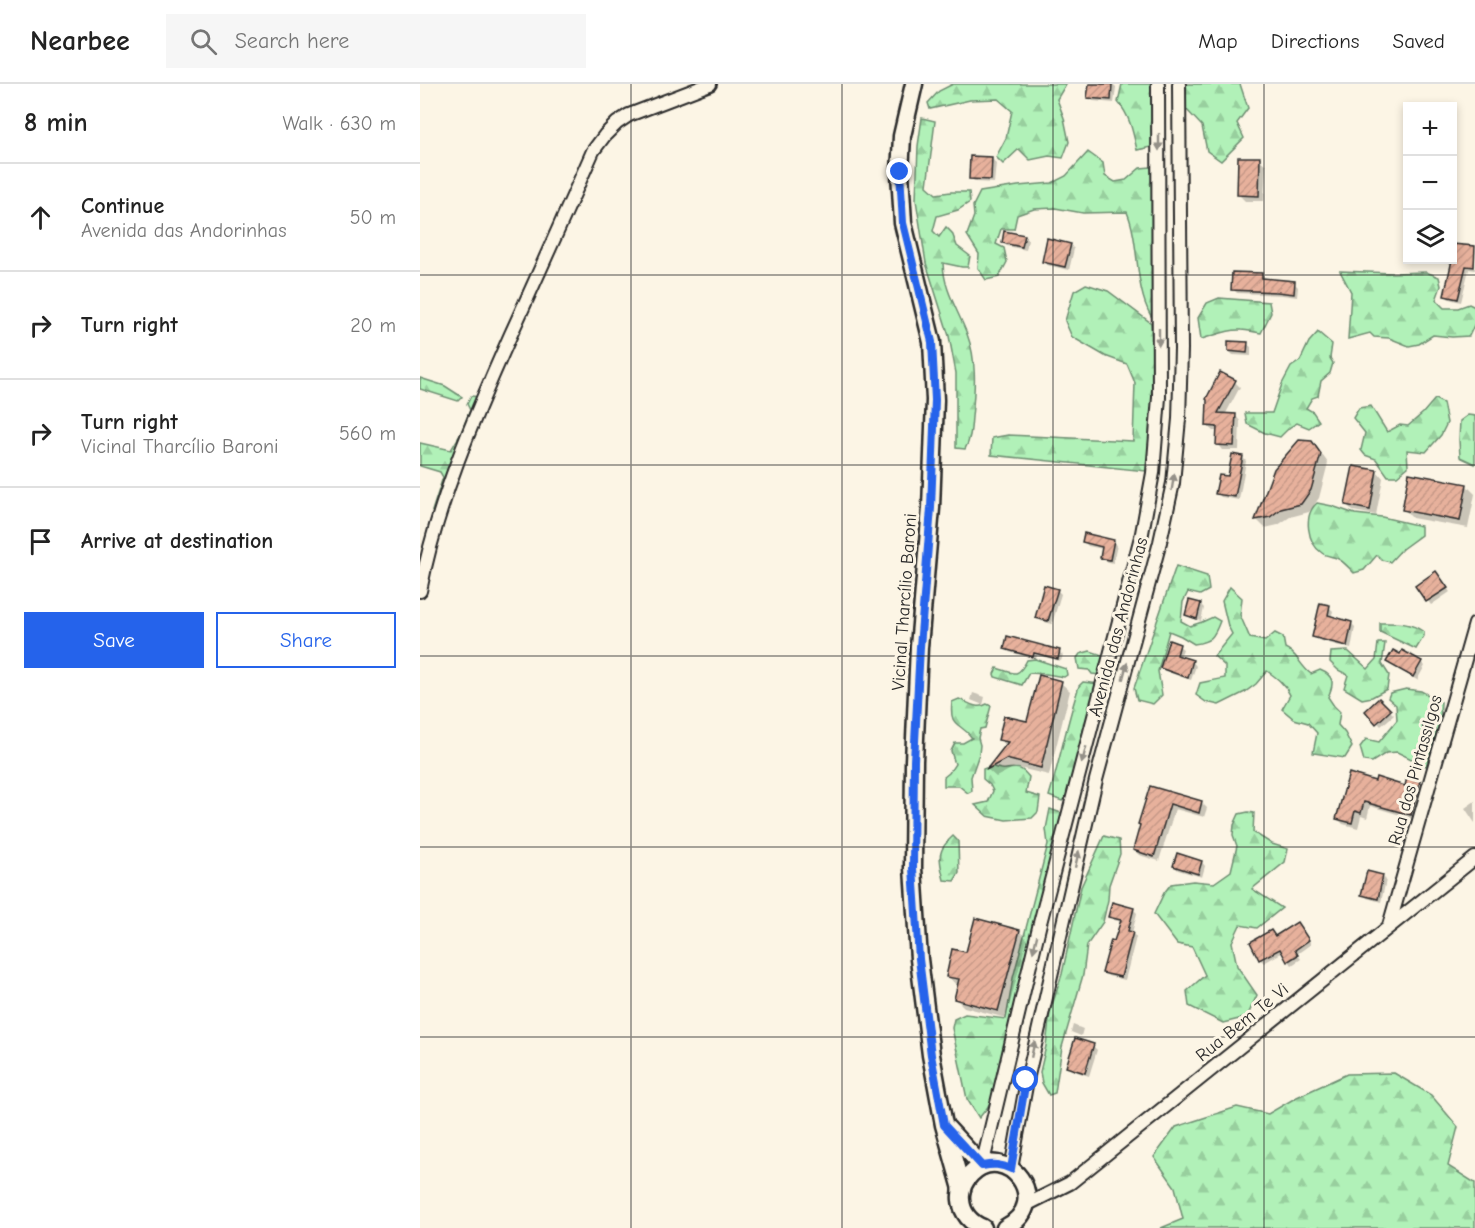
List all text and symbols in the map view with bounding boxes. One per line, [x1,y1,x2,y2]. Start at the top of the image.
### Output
search box [166,14,586,68]
text: Nearbee [30,25,130,57]
icon: search [187,25,220,58]
text: Search here [235,28,349,54]
text: Map [1198,29,1238,53]
text: Directions [1271,29,1360,53]
text: Saved [1393,29,1445,53]
map controls [1403,102,1457,264]
button: + [1403,102,1457,156]
text: 8 min [24,108,88,138]
text: Walk · 630 m [282,112,396,135]
one-way arrow [1154,133,1164,152]
button: − [1403,156,1457,210]
route end [886,158,912,184]
text: Continue [81,193,164,219]
icon: ahead [24,201,57,234]
text: 50 m [350,206,396,229]
button: layers [1403,210,1457,264]
text: Avenida das Andorinhas [81,219,286,242]
icon: right [24,309,57,342]
text: Turn right [81,312,178,338]
text: 20 m [350,314,396,337]
one-way arrow [1154,328,1164,347]
text: Turn right [81,409,178,435]
icon: right [24,417,57,450]
text: 560 m [339,422,396,445]
text: Vicinal Tharcílio Baroni [81,435,279,458]
one-way arrow [1168,472,1177,491]
street label: Vicinal Tharcílio Baroni [888,513,921,691]
icon: arrive [24,525,57,558]
text: Arrive at destination [81,528,273,554]
street label: Avenida das Andorinhas [1084,535,1153,719]
button: Save [24,612,204,668]
button: Share [216,612,396,668]
one-way arrow [1121,661,1130,679]
street label: Rua dos Pintassilgos [1384,693,1447,848]
one-way arrow [1078,746,1088,764]
one-way arrow [1073,850,1082,869]
one-way arrow [1030,934,1040,953]
street label: Rua Bem Te Vi [1192,979,1293,1066]
one-way arrow [1029,1040,1038,1059]
route start [1012,1066,1038,1092]

